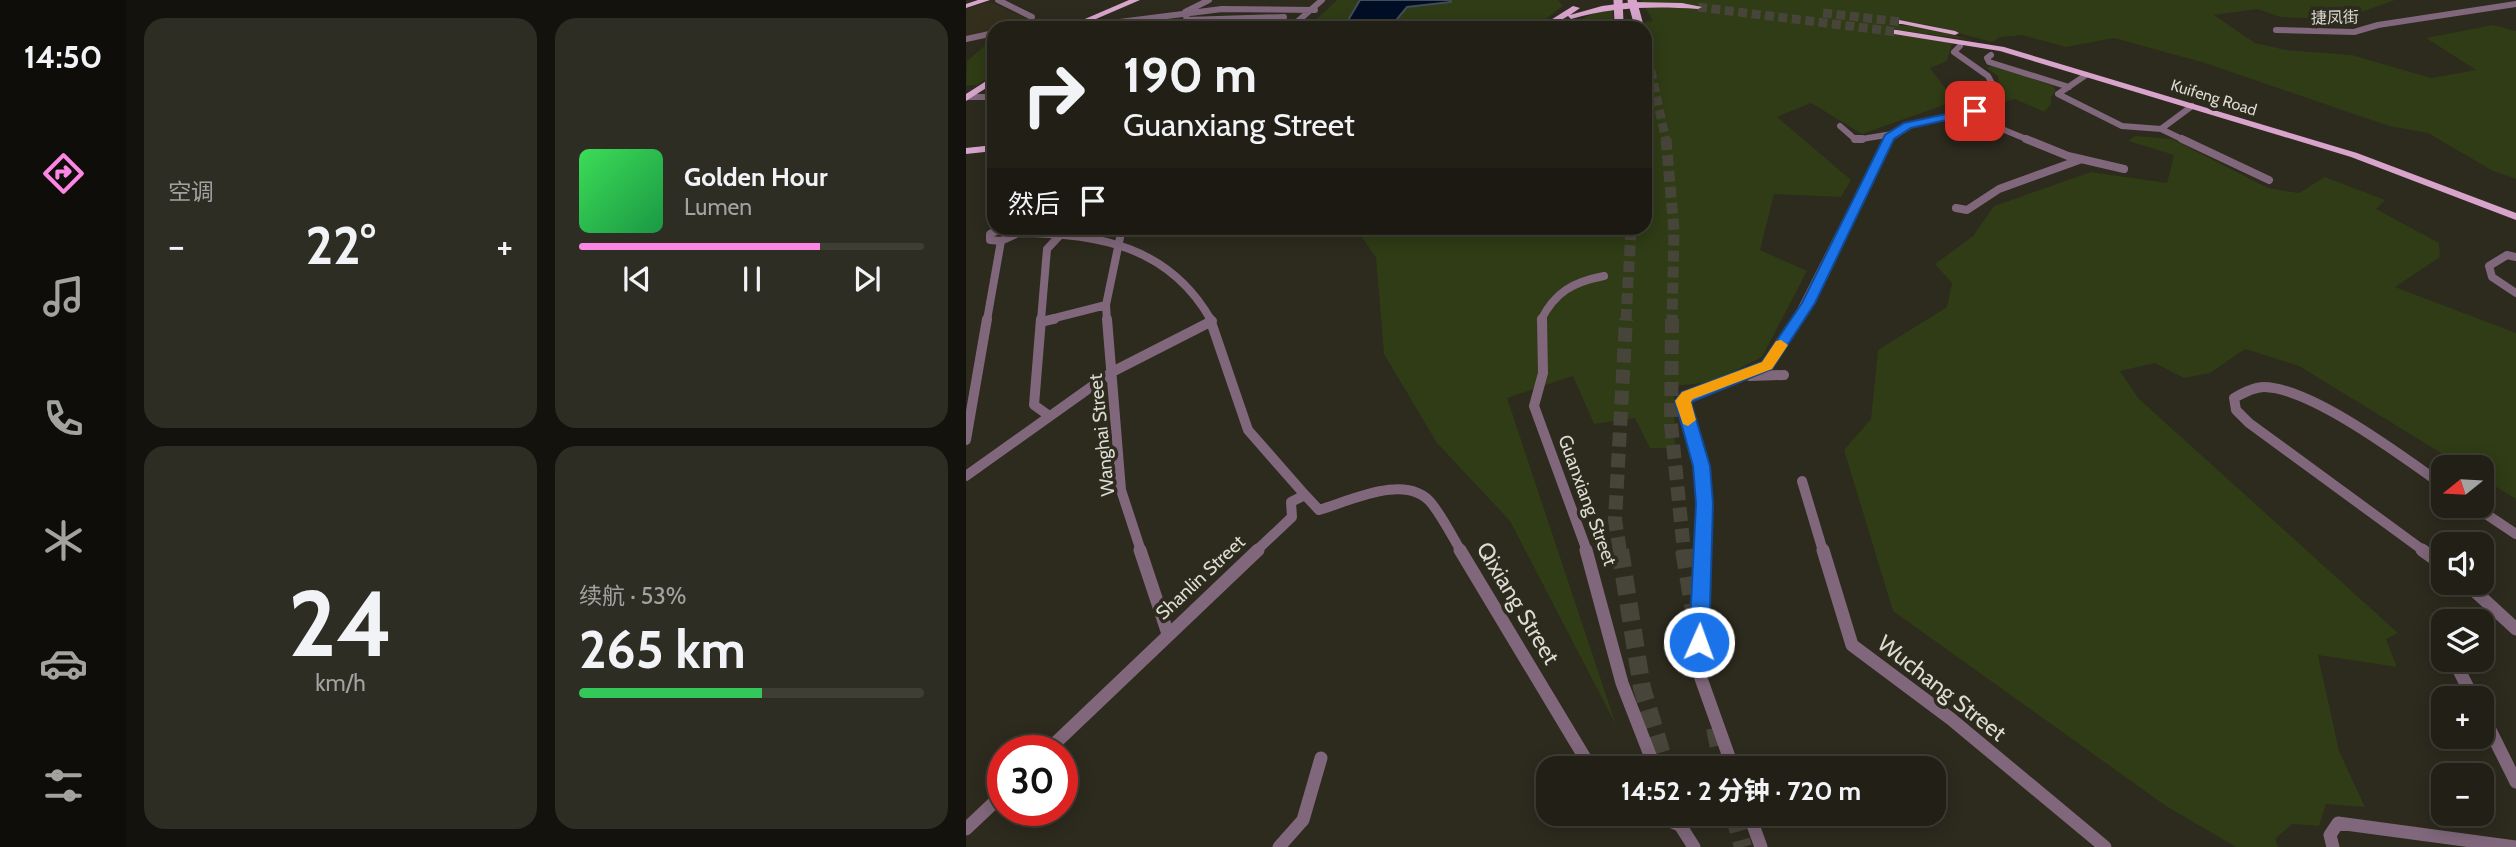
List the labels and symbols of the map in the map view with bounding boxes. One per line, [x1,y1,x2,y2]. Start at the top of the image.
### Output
street label: 捷凤街 [2311,8,2359,27]
street label: Kuifeng Road [2169,75,2259,120]
pin [1945,81,2005,141]
street label: Wanghai Street [1084,372,1119,497]
street label: Guanxiang Street [1553,432,1622,569]
north arrow [2431,455,2494,518]
street label: Shanlin Street [1151,530,1250,624]
street label: Qixiang Street [1471,537,1566,669]
position arrow [1662,605,1736,679]
street label: Wuchang Street [1872,629,2012,747]
speed limit sign: 30 [987,735,1078,826]

